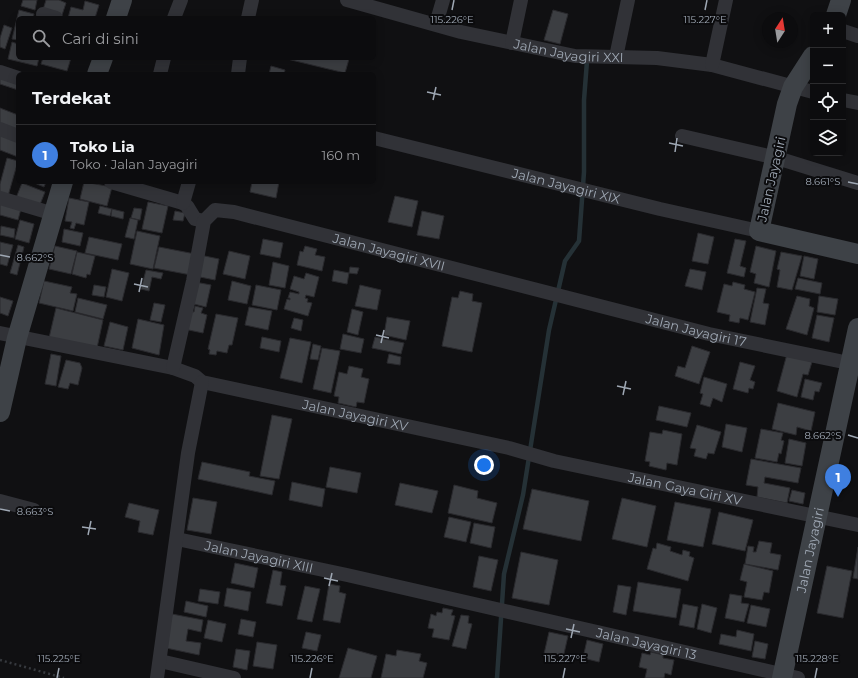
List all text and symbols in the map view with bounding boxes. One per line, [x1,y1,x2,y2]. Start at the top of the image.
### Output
north arrow [762,12,798,48]
map controls [810,12,846,156]
button: + [810,12,846,48]
text: 115.226°E [430,13,474,26]
text: 115.227°E [683,13,727,26]
search box [16,16,376,60]
icon: search [30,27,52,49]
text: Cari di sini [62,29,139,48]
street label: Jalan Jayagiri XXI [511,35,624,65]
button: − [810,48,846,84]
button: locate [810,84,846,120]
text: Terdekat [32,88,111,108]
button: layers [810,120,846,156]
street label: Jalan Jayagiri [753,135,789,224]
text: Toko Lia [70,137,135,156]
text: 1 [42,147,48,163]
text: 160 m [322,147,360,163]
text: Toko · Jalan Jayagiri [70,156,198,172]
street label: Jalan Jayagiri XIX [509,164,622,207]
text: 8.661°S [806,175,840,188]
street label: Jalan Jayagiri XVII [330,229,447,274]
text: 8.662°S [17,251,53,264]
street label: Jalan Jayagiri 17 [643,310,748,350]
street label: Jalan Jayagiri XV [300,396,411,434]
text: 8.662°S [805,429,841,442]
your location [474,455,494,475]
pin: 1 [825,464,851,497]
street label: Jalan Gaya Giri XV [626,469,744,509]
text: 8.663°S [17,505,53,518]
street label: Jalan Jayagiri [793,506,827,595]
street label: Jalan Jayagiri XIII [202,537,315,576]
street label: Jalan Jayagiri 13 [594,624,698,663]
text: 115.225°E [38,652,81,665]
text: 115.226°E [290,652,334,665]
text: 115.227°E [543,652,587,665]
text: 115.228°E [795,652,839,665]

